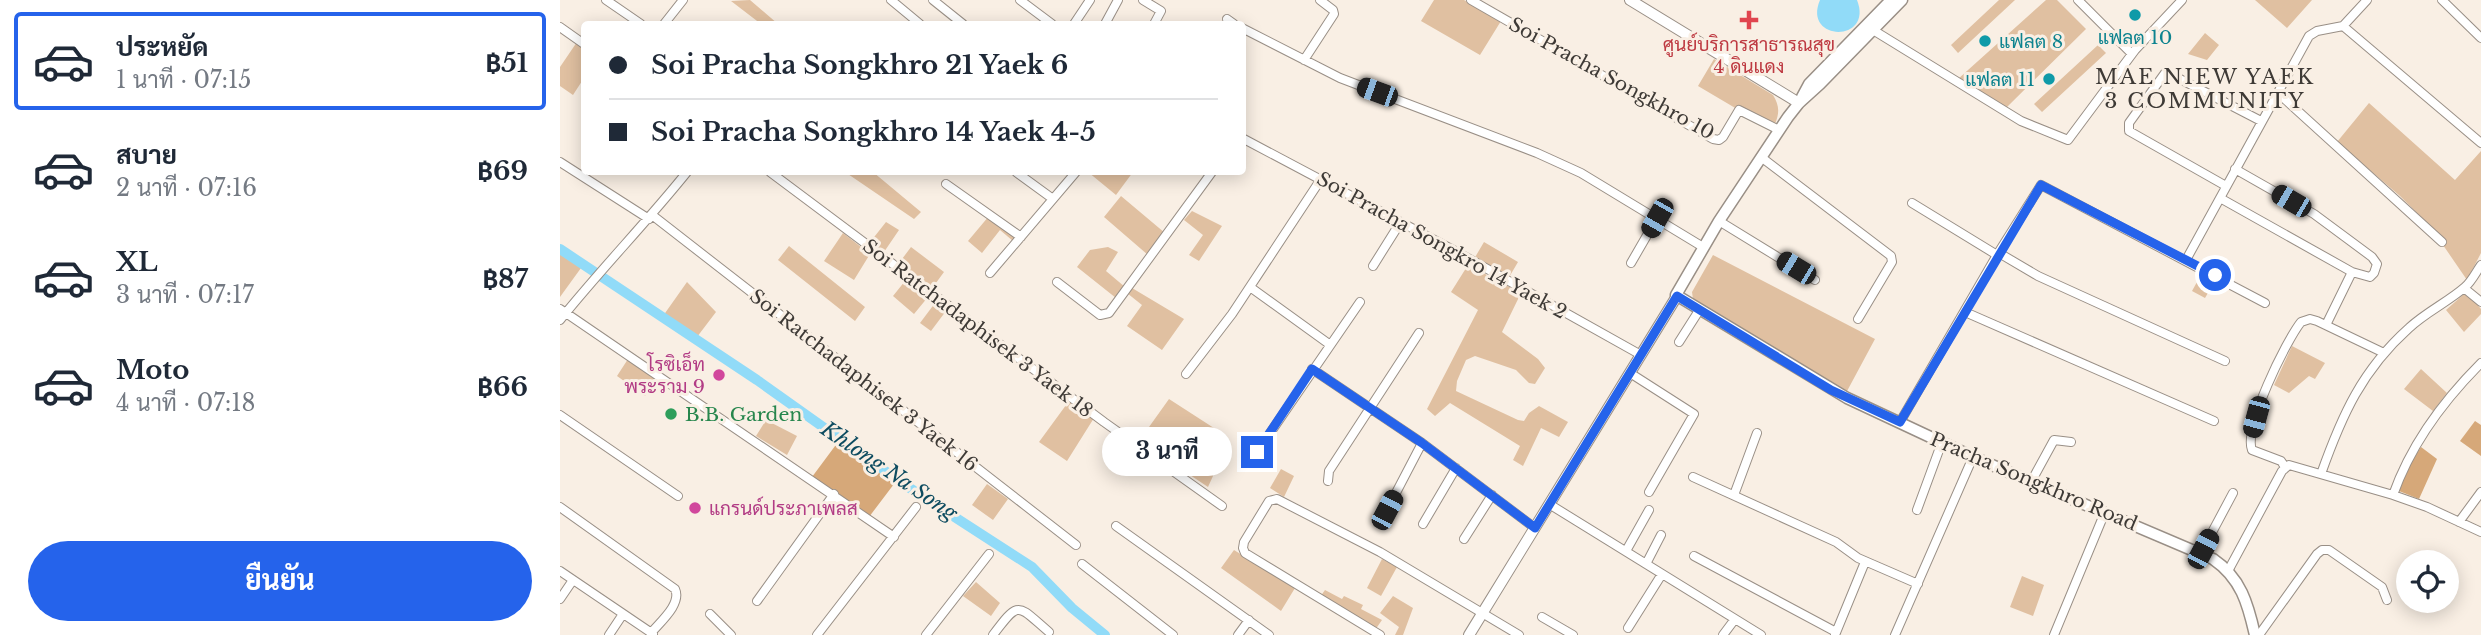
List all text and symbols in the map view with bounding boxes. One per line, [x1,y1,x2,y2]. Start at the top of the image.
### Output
marker: แฟลต 10 [2127,7,2143,23]
marker: ศูนย์บริการสาธารณสุข 4 ดินแดง [1739,10,1759,30]
street label: Soi Pracha Songkhro 10 [1505,12,1718,144]
place label: แฟลต 10 [2098,26,2172,49]
icon: car [32,30,95,93]
place label: แฟลต 8 [1999,30,2063,53]
text: ประหยัด [116,31,209,63]
place label: ศูนย์บริการสาธารณสุข 4 ดินแดง [1663,32,1835,78]
marker: แฟลต 8 [1977,33,1993,49]
text: ฿51 [486,47,528,79]
text: Soi Pracha Songkhro 21 Yaek 6 [651,49,1068,81]
district label: MAE NIEW YAEK 3 COMMUNITY [2095,64,2315,114]
text: 1 นาที · 07:15 [116,66,251,94]
place label: แฟลต 11 [1965,68,2035,91]
marker: แฟลต 11 [2041,71,2057,87]
car [1354,75,1401,109]
text: Soi Pracha Songkhro 14 Yaek 4-5 [651,116,1096,148]
icon: car [32,138,95,201]
text: สบาย [116,139,177,171]
text: ฿69 [477,155,528,187]
street label: Soi Pracha Songkro 14 Yaek 2 [1313,167,1571,324]
text: 2 นาที · 07:16 [116,174,257,202]
car [2268,181,2315,221]
car [1638,195,1677,241]
street label: Soi Ratchadaphisek 3 Yaek 18 [858,234,1097,422]
icon: car [32,246,95,309]
text: XL [116,246,158,278]
car [1773,248,1820,288]
route start [2199,259,2231,291]
text: ฿87 [482,263,528,295]
text: 3 นาที · 07:17 [116,281,254,309]
street label: Soi Ratchadaphisek 3 Yaek 16 [745,284,982,477]
place label: โรซิเอ็ท พระราม 9 [624,351,705,398]
icon: car [32,354,95,417]
text: Moto [116,354,189,386]
marker: โรซิเอ็ท พระราม 9 [711,367,727,383]
text: ฿66 [477,371,528,403]
text: 4 นาที · 07:18 [116,389,255,417]
car [2241,394,2272,440]
place label: B.B. Garden [685,403,802,426]
marker: B.B. Garden [663,406,679,422]
water label: Khlong Na Song [815,415,963,527]
street label: Pracha Songkhro Road [1927,427,2141,536]
callout: 3 นาที [1103,428,1232,476]
route end [1241,436,1273,468]
text: 3 นาที [1135,437,1199,465]
car [1368,487,1407,533]
place label: แกรนด์ประภาเพลส [709,496,858,520]
marker: แกรนด์ประภาเพลส [687,500,703,516]
car [2184,526,2223,572]
button: ยืนยัน [28,541,532,621]
map controls [2396,550,2459,613]
button: locate [2396,550,2459,613]

